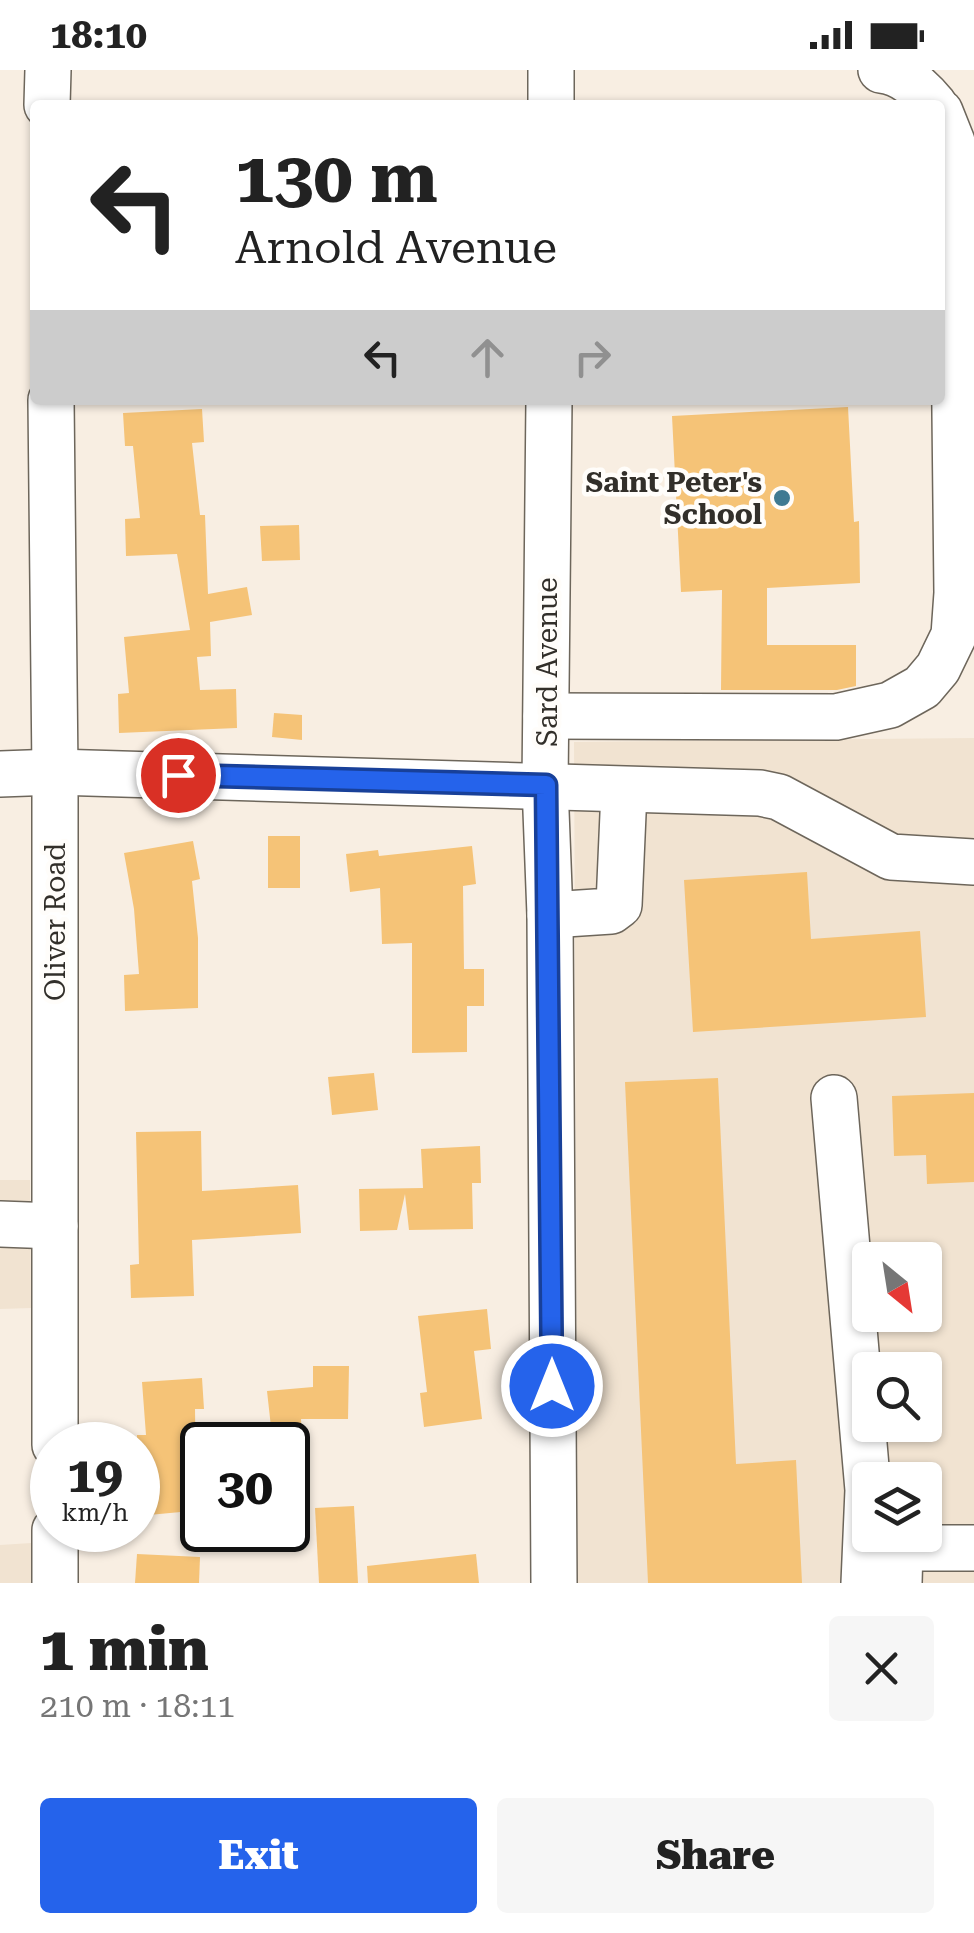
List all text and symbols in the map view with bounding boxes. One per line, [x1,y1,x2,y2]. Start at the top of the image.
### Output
text: 18:10 [50,13,147,57]
text: 130 m [235,137,438,219]
icon: left [70,140,200,270]
text: Arnold Avenue [235,221,557,274]
icon: left [355,330,410,385]
icon: ahead [460,330,515,385]
icon: right [565,330,620,385]
place label: Saint Peter's School [586,466,762,531]
marker: Saint Peter's School [771,487,793,509]
street label: Sard Avenue [531,577,564,747]
pin [136,733,221,818]
icon: arrive [151,748,206,803]
street label: Oliver Road [39,843,72,1001]
north arrow [852,1242,942,1332]
map controls [852,1242,942,1552]
position arrow [500,1334,604,1438]
button: search [852,1352,942,1442]
speed limit sign: 30 [180,1422,310,1552]
text: 19 [67,1446,123,1504]
button: layers [852,1462,942,1552]
text: km/h [62,1498,128,1527]
text: 1 min [40,1614,209,1685]
button: close [829,1616,934,1721]
text: 210 m · 18:11 [40,1687,235,1725]
button: Exit [40,1798,477,1913]
button: Share [497,1798,934,1913]

